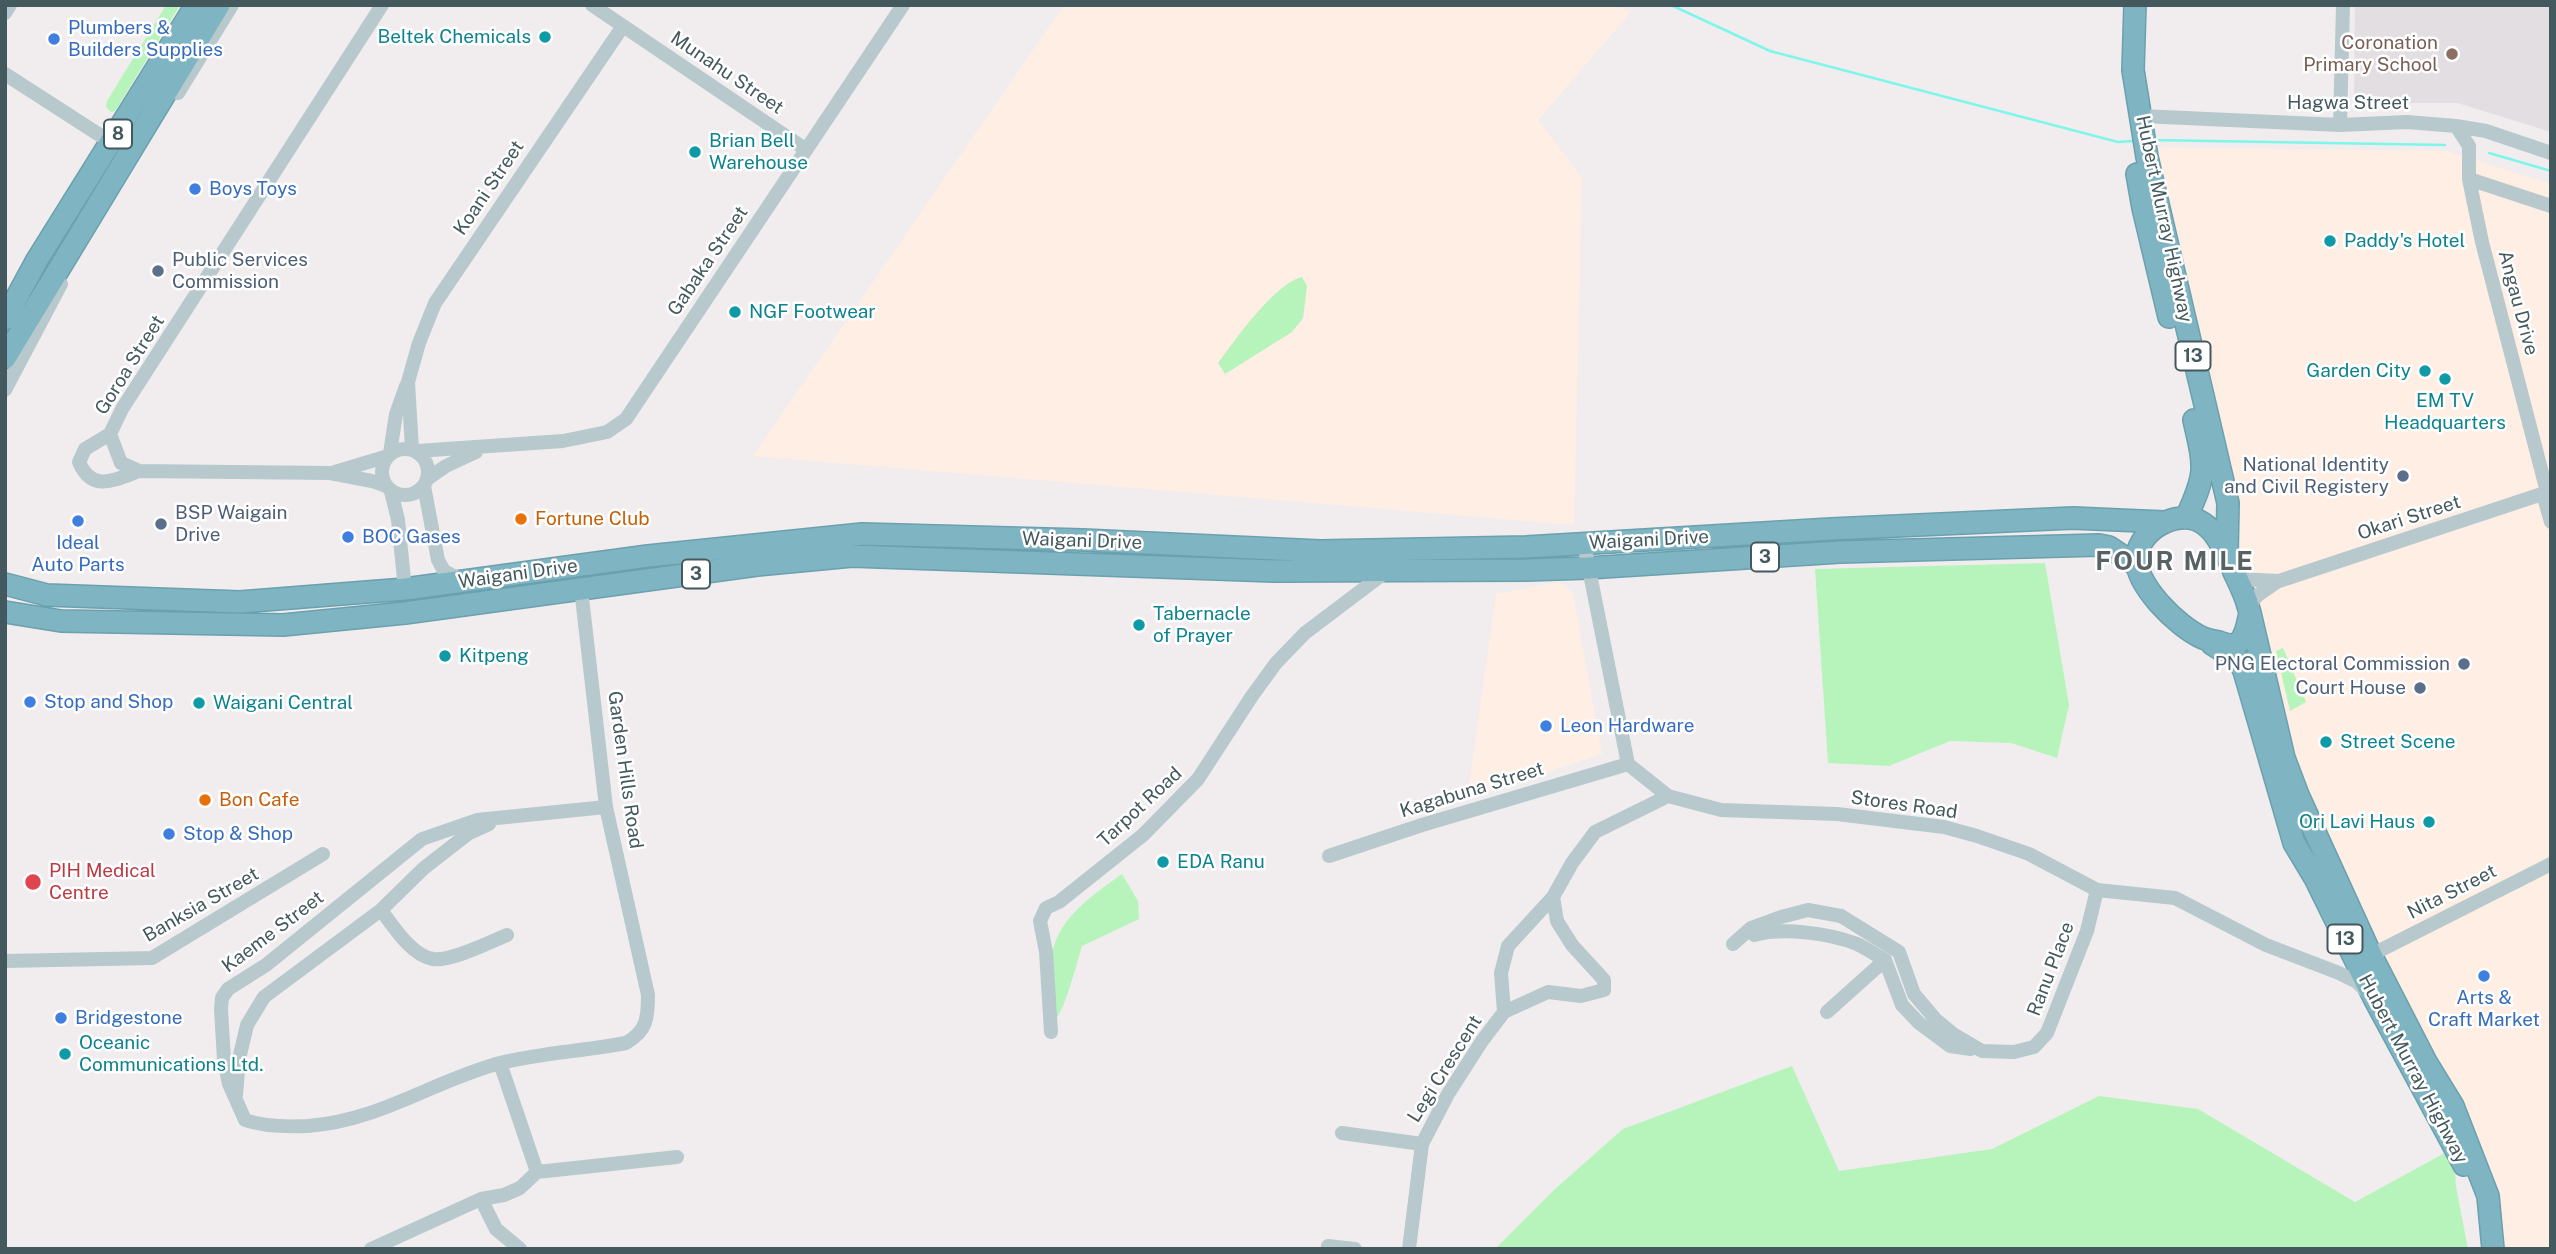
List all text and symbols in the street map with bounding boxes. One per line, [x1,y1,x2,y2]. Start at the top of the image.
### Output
place label: Plumbers & Builders Supplies [68,17,223,61]
place label: Beltek Chemicals [377,26,531,48]
street label: Munahu Street [666,27,788,119]
marker: Beltek Chemicals [537,29,553,45]
marker: Plumbers & Builders Supplies [46,31,62,47]
place label: Coronation Primary School [2303,32,2438,76]
marker: Coronation Primary School [2444,46,2460,62]
street label: Hagwa Street [2287,92,2409,114]
street label: Hubert Murray Highway [2131,113,2197,325]
road number: 8 [104,119,132,148]
place label: Brian Bell Warehouse [709,130,808,174]
street label: Koani Street [449,136,529,240]
marker: Brian Bell Warehouse [687,144,703,160]
place label: Boys Toys [209,178,297,200]
marker: Boys Toys [187,181,203,197]
street label: Gabaka Street [663,202,753,320]
place label: Paddy's Hotel [2344,230,2465,252]
marker: Paddy's Hotel [2322,233,2338,249]
street label: Angau Drive [2493,248,2543,358]
place label: Public Services Commission [172,249,308,293]
marker: Public Services Commission [150,263,166,279]
place label: NGF Footwear [749,301,876,323]
marker: NGF Footwear [727,304,743,320]
street label: Goroa Street [90,311,170,419]
road number: 13 [2176,342,2210,370]
place label: Garden City [2306,360,2411,382]
marker: Garden City [2417,363,2433,379]
marker: EM TV Headquarters [2437,371,2453,387]
place label: EM TV Headquarters [2384,390,2506,434]
place label: National Identity and Civil Registery [2224,454,2389,498]
marker: National Identity and Civil Registery [2395,468,2411,484]
street label: Okari Street [2355,491,2463,545]
place label: BSP Waigain Drive [175,502,287,546]
place label: Fortune Club [535,508,650,530]
marker: Fortune Club [513,511,529,527]
marker: Ideal Auto Parts [70,513,86,529]
marker: BSP Waigain Drive [153,516,169,532]
street label: Waigani Drive [1588,525,1710,555]
place label: BOC Gases [362,526,461,548]
street label: Waigani Drive [1022,528,1142,554]
marker: BOC Gases [340,529,356,545]
place label: Ideal Auto Parts [31,532,125,576]
road number: 3 [1751,542,1779,572]
district label: FOUR MILE [2096,546,2254,578]
street label: Waigani Drive [457,554,579,594]
road number: 3 [682,560,710,588]
place label: Tabernacle of Prayer [1153,603,1251,647]
marker: Tabernacle of Prayer [1131,617,1147,633]
place label: Kitpeng [459,645,529,667]
marker: Kitpeng [437,648,453,664]
place label: PNG Electoral Commission [2215,653,2450,675]
marker: PNG Electoral Commission [2456,656,2472,672]
place label: Court House [2295,677,2406,699]
marker: Court House [2412,680,2428,696]
street label: Garden Hills Road [603,690,647,850]
place label: Stop and Shop [44,691,173,713]
place label: Waigani Central [213,692,353,714]
marker: Stop and Shop [22,694,38,710]
marker: Waigani Central [191,695,207,711]
place label: Leon Hardware [1560,715,1694,737]
marker: Leon Hardware [1538,718,1554,734]
place label: Street Scene [2340,731,2456,753]
marker: Street Scene [2318,734,2334,750]
street label: Kagabuna Street [1397,757,1547,823]
street label: Tarpot Road [1093,762,1187,852]
street label: Stores Road [1849,786,1959,824]
place label: Bon Cafe [219,789,299,811]
marker: Bon Cafe [197,792,213,808]
place label: Ori Lavi Haus [2299,811,2415,833]
marker: Ori Lavi Haus [2421,814,2437,830]
place label: Stop & Shop [183,823,293,845]
marker: Stop & Shop [161,826,177,842]
place label: EDA Ranu [1177,851,1265,873]
marker: EDA Ranu [1155,854,1171,870]
place label: PIH Medical Centre [49,860,156,904]
street label: Nita Street [2404,860,2500,924]
street label: Banksia Street [139,863,263,947]
marker: PIH Medical Centre [23,872,43,892]
street label: Kaeme Street [218,886,328,978]
street label: Ranu Place [2023,919,2079,1019]
road number: 13 [2328,924,2362,954]
marker: Arts & Craft Market [2476,968,2492,984]
street label: Hubert Murray Highway [2353,970,2473,1168]
place label: Arts & Craft Market [2428,987,2540,1031]
place label: Bridgestone [75,1007,182,1029]
marker: Bridgestone [53,1010,69,1026]
street label: Legi Crescent [1403,1011,1487,1127]
place label: Oceanic Communications Ltd. [79,1032,263,1076]
marker: Oceanic Communications Ltd. [57,1046,73,1062]

